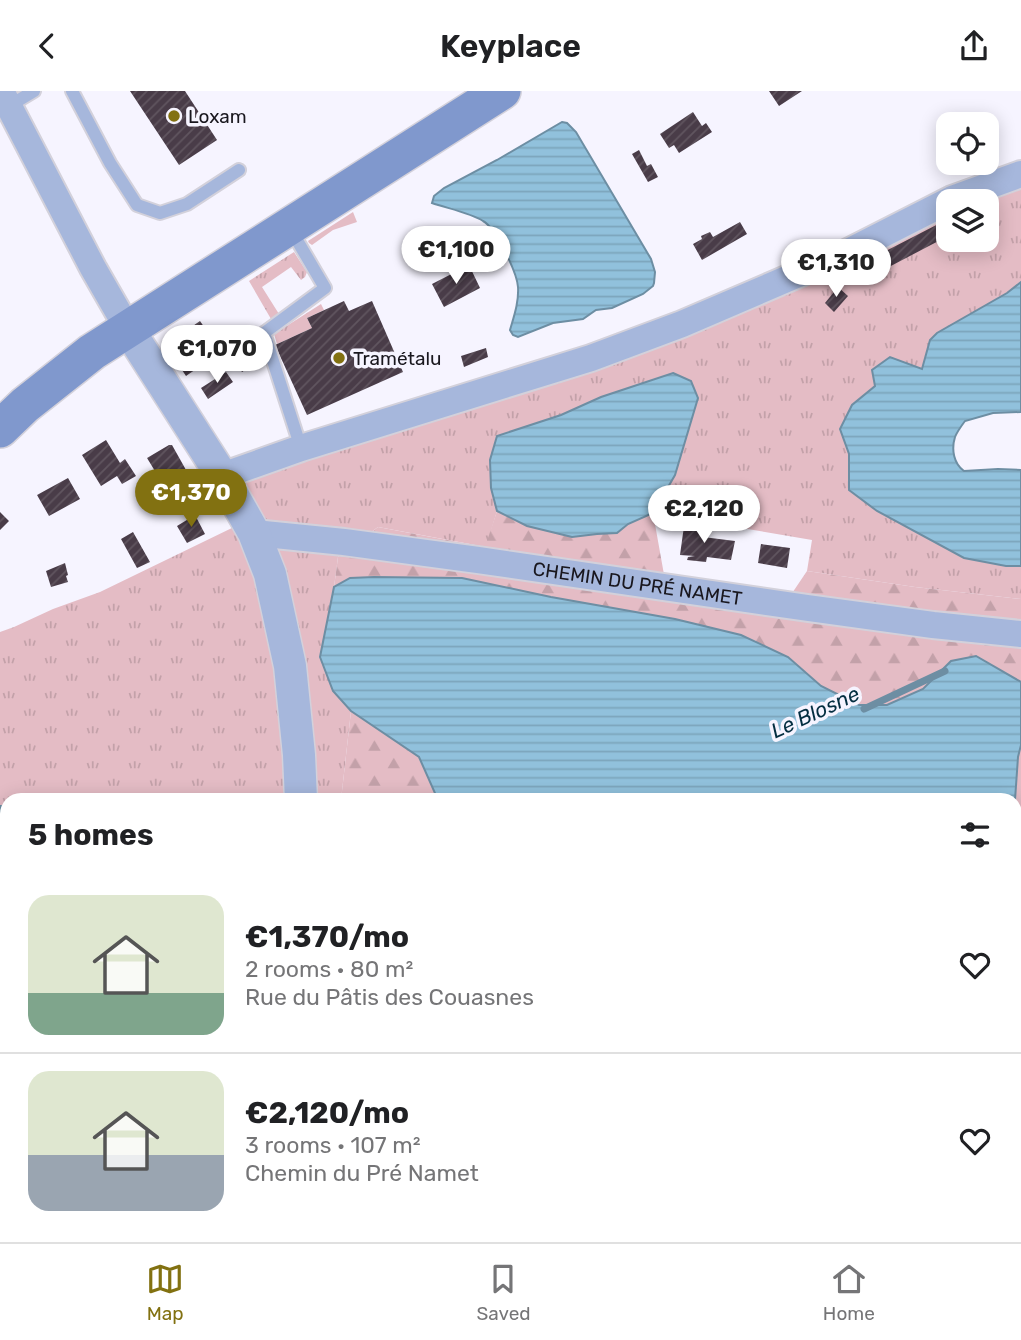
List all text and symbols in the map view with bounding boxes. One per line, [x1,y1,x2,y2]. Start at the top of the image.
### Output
icon: back [28,27,66,65]
text: Keyplace [440,27,581,65]
icon: share [955,27,993,65]
place label: Loxam [188,105,247,128]
marker: Loxam [166,108,182,124]
map controls [936,112,999,252]
button: locate [936,112,999,175]
button: layers [936,189,999,252]
pin: €1,100 [399,227,513,286]
text: €1,100 [417,235,495,263]
pin: €1,310 [779,239,893,299]
text: €1,310 [797,248,875,276]
pin: €1,070 [160,325,274,385]
text: €1,070 [177,334,257,362]
place label: Tramétalu [353,347,441,370]
marker: Tramétalu [331,350,347,366]
pin: €1,370 [134,469,248,529]
text: €1,370 [151,478,231,506]
pin: €2,120 [647,485,761,545]
text: €2,120 [664,494,744,522]
street label: CHEMIN DU PRÉ NAMET [531,557,744,610]
water label: Le Blosne [767,681,863,743]
icon: filters [956,816,994,854]
text: 5 homes [28,817,154,853]
text: €1,370/mo [245,919,409,955]
icon: home [84,923,168,1007]
icon: heart [956,946,994,984]
text: 2 rooms · 80 m² [245,955,413,983]
text: Rue du Pâtis des Couasnes [245,983,534,1011]
text: €2,120/mo [245,1095,409,1131]
icon: home [84,1099,168,1183]
icon: heart [956,1122,994,1160]
text: 3 rooms · 107 m² [245,1131,421,1159]
text: Chemin du Pré Namet [245,1159,479,1187]
tab: Map [146,1260,184,1325]
tab: Saved [476,1260,531,1325]
tab: Home [823,1260,875,1325]

